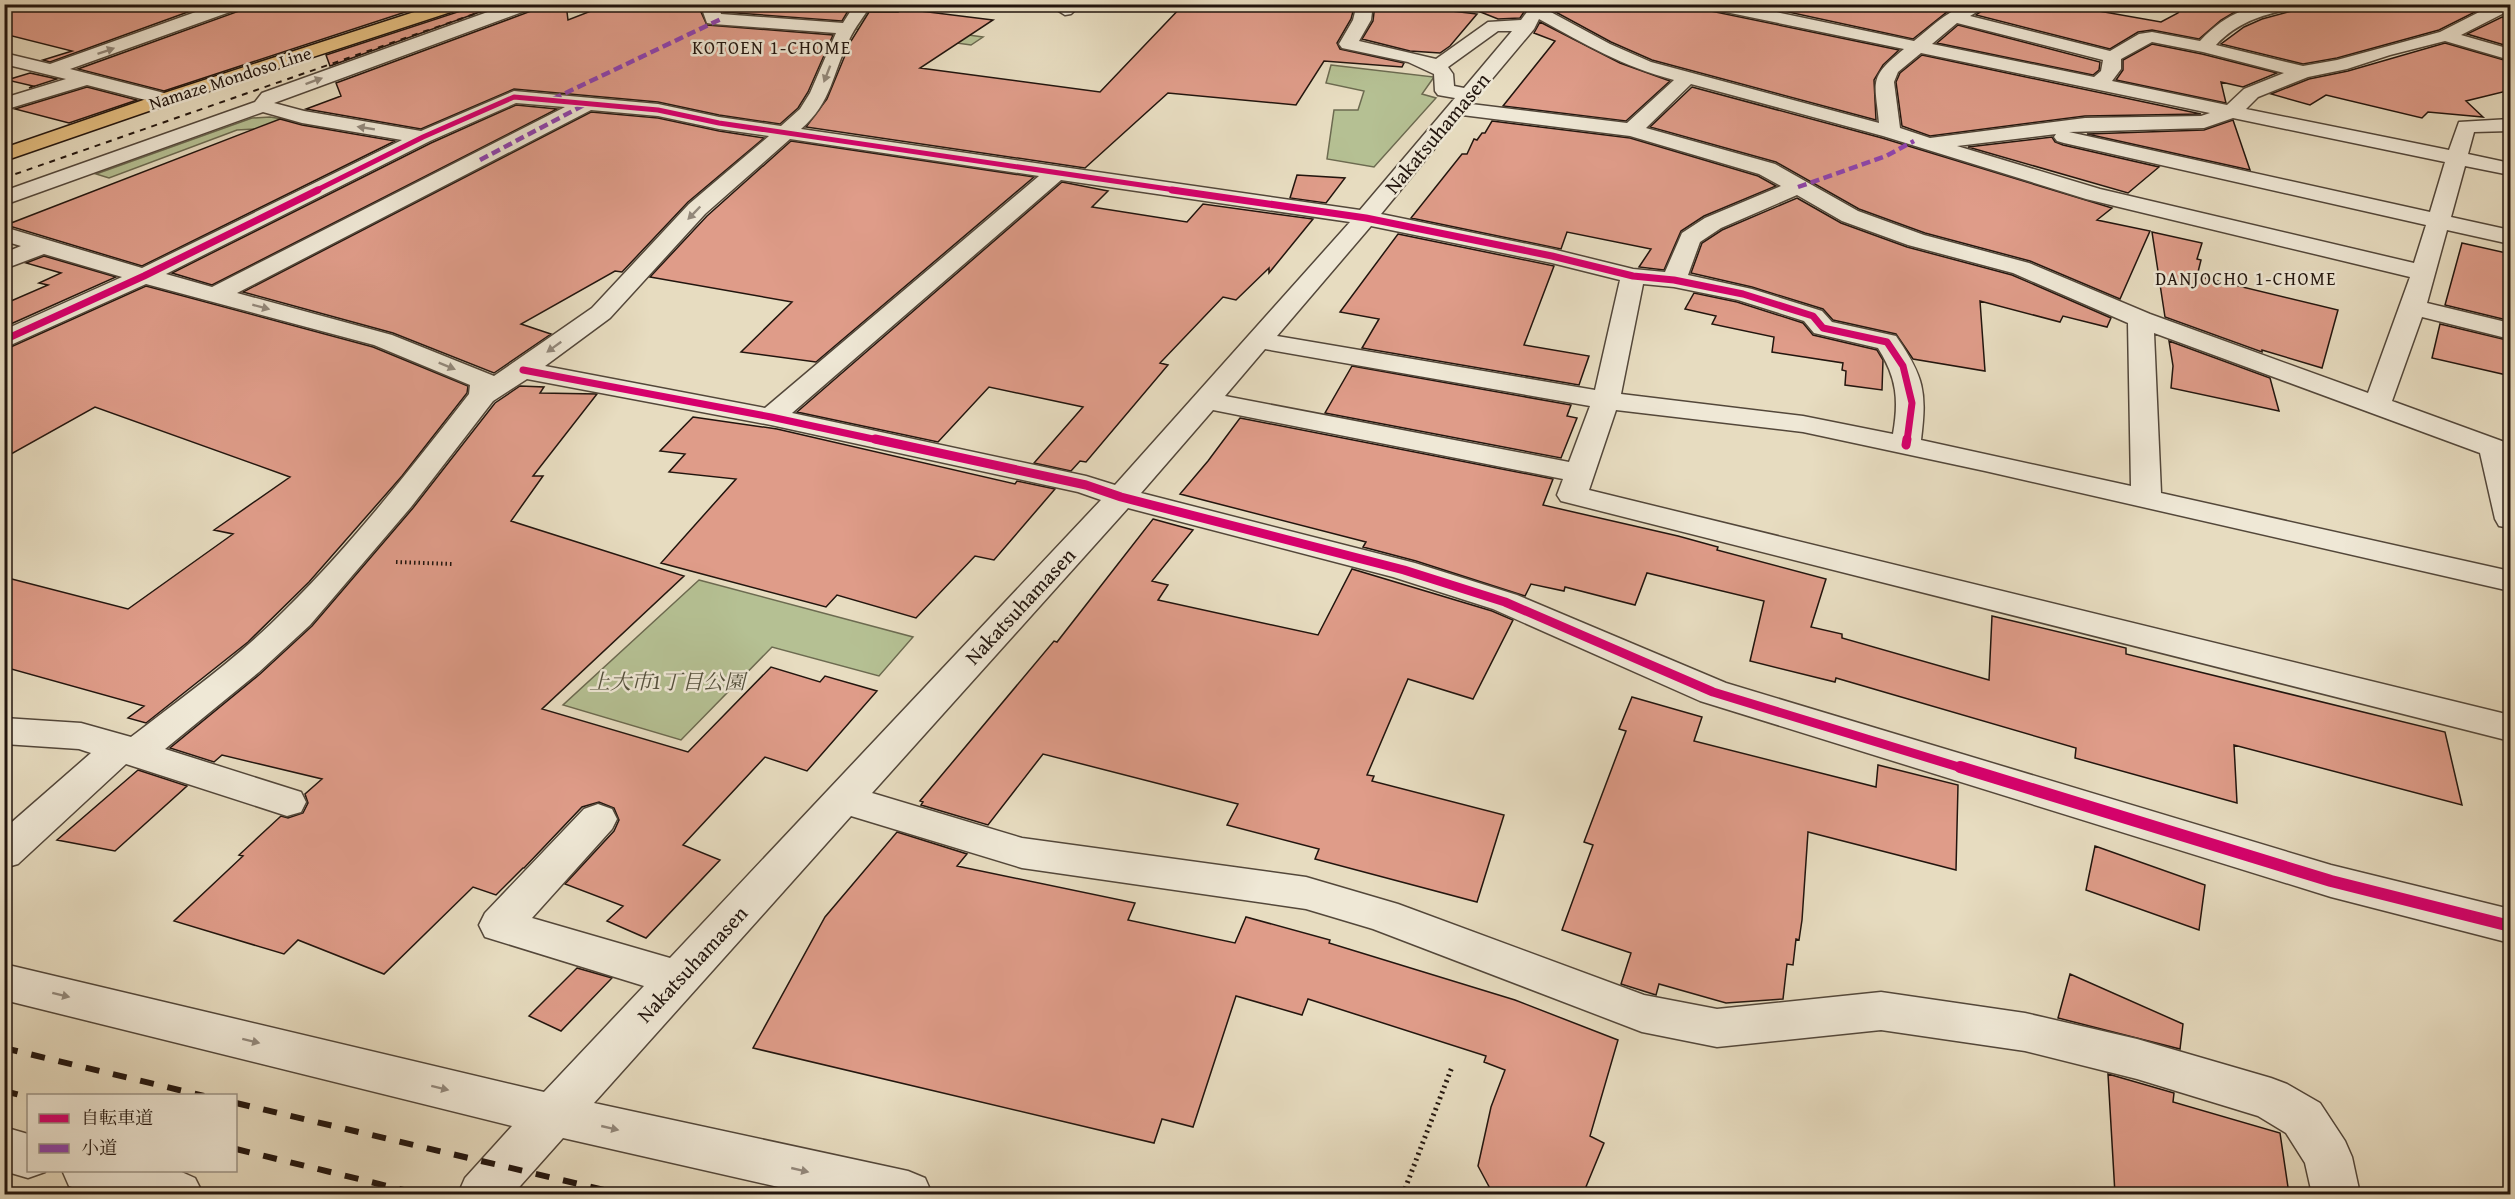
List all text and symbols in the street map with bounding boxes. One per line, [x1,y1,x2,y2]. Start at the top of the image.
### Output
district label: KOTOEN 1-CHOME [692,34,852,61]
street label: Namaze Mondoso Line [145,39,315,117]
one-way arrow [97,46,115,56]
one-way arrow [822,65,832,83]
street label: Nakatsuhamasen [1377,65,1497,200]
one-way arrow [305,76,323,86]
one-way arrow [356,123,375,132]
one-way arrow [687,205,701,220]
district label: DANJOCHO 1-CHOME [2155,265,2337,292]
one-way arrow [252,303,270,313]
one-way arrow [547,341,562,353]
one-way arrow [438,361,456,371]
street label: Nakatsuhamasen [957,540,1083,671]
park label: 上大市1丁目公園 [589,666,748,697]
street label: Nakatsuhamasen [629,898,755,1029]
one-way arrow [52,991,71,1001]
one-way arrow [242,1037,260,1047]
one-way arrow [431,1083,449,1093]
legend [27,1094,237,1172]
text: 自転車道 [81,1104,153,1131]
one-way arrow [601,1123,619,1133]
text: 小道 [81,1134,117,1161]
one-way arrow [791,1166,809,1176]

